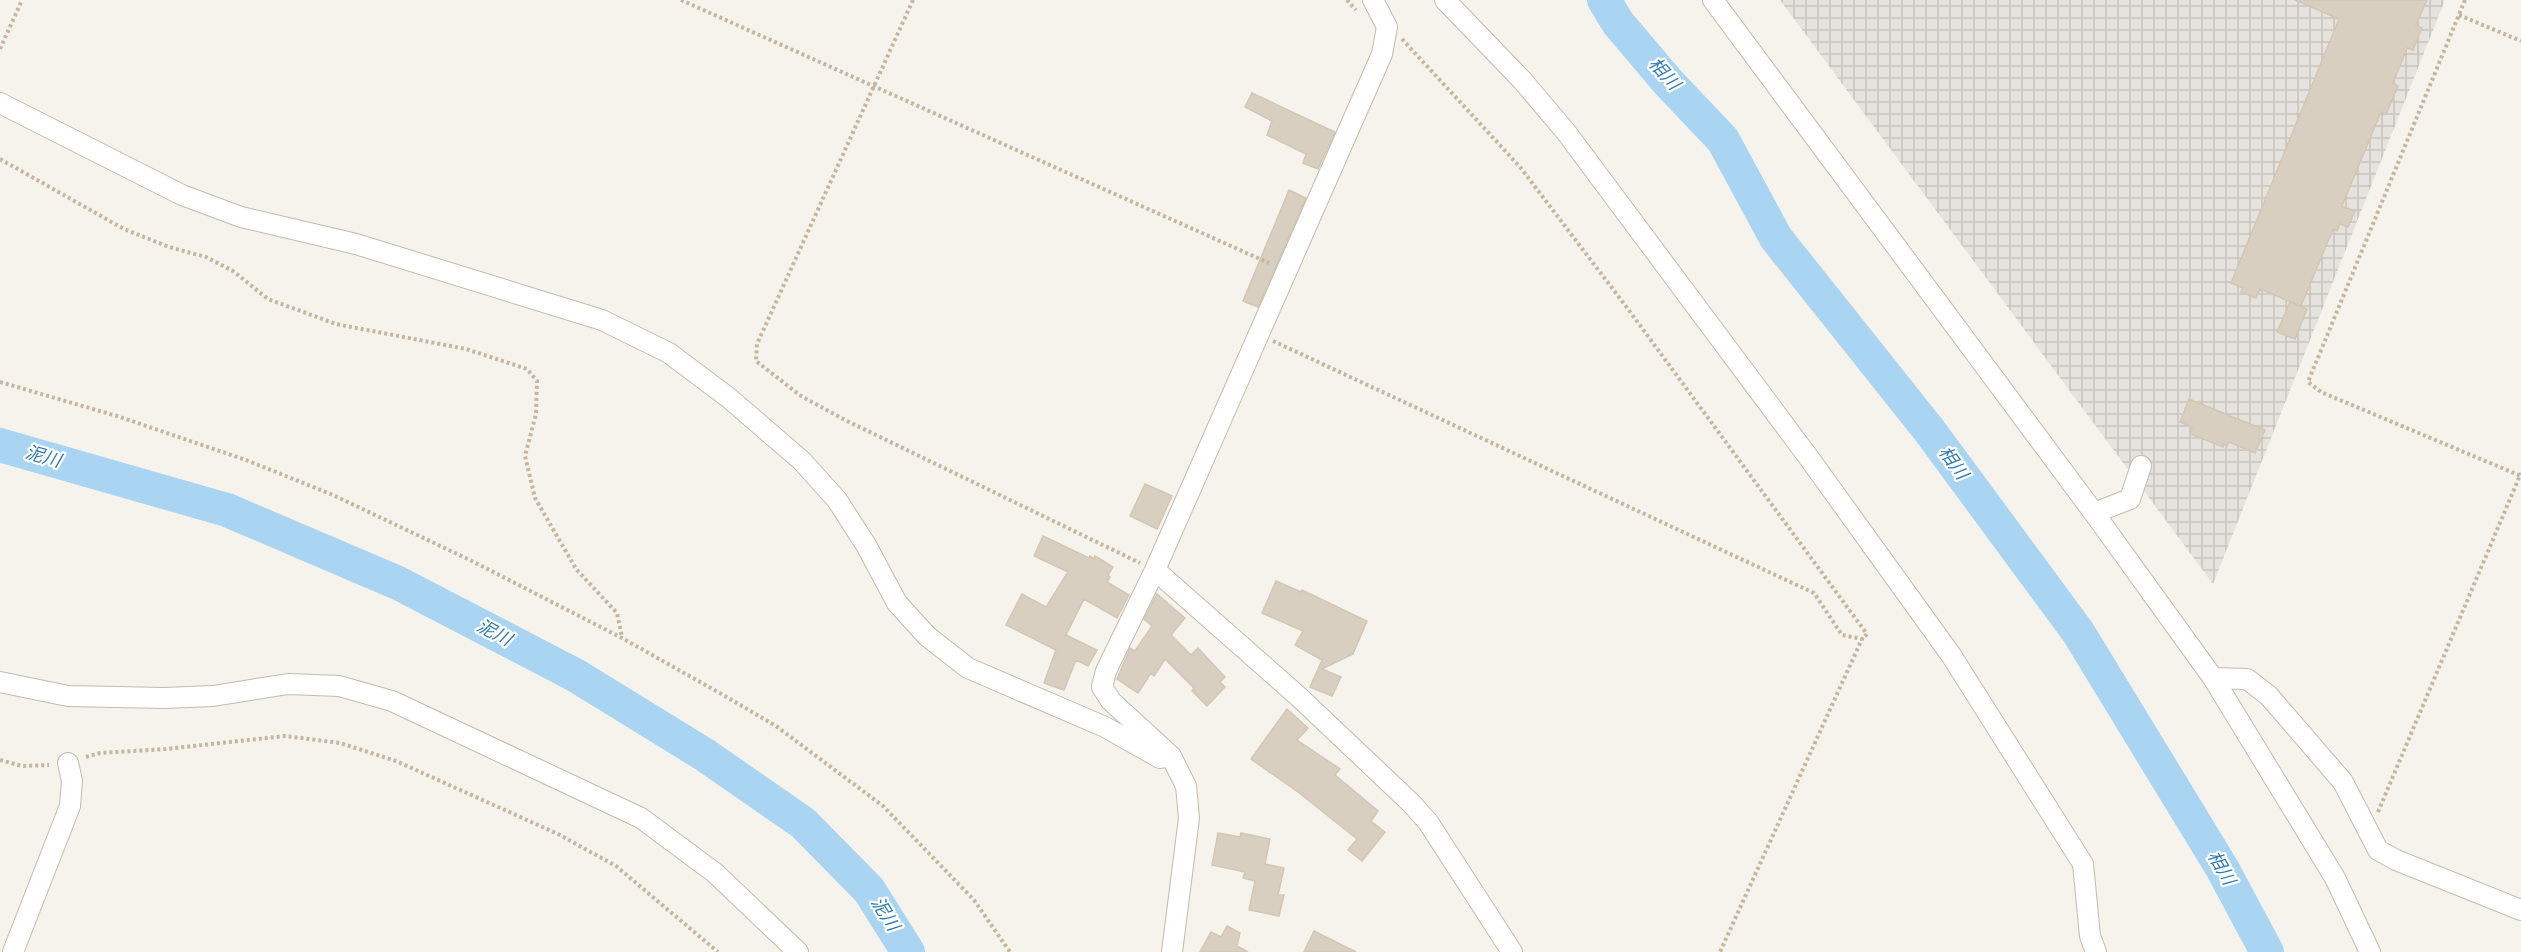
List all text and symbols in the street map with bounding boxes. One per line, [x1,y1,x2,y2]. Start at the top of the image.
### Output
water label: 相川 [1644,54,1685,96]
water label: 泥川 [23,442,65,473]
water label: 相川 [1934,442,1973,485]
water label: 泥川 [473,615,517,652]
water label: 相川 [2203,847,2240,891]
water label: 泥川 [867,893,905,937]

